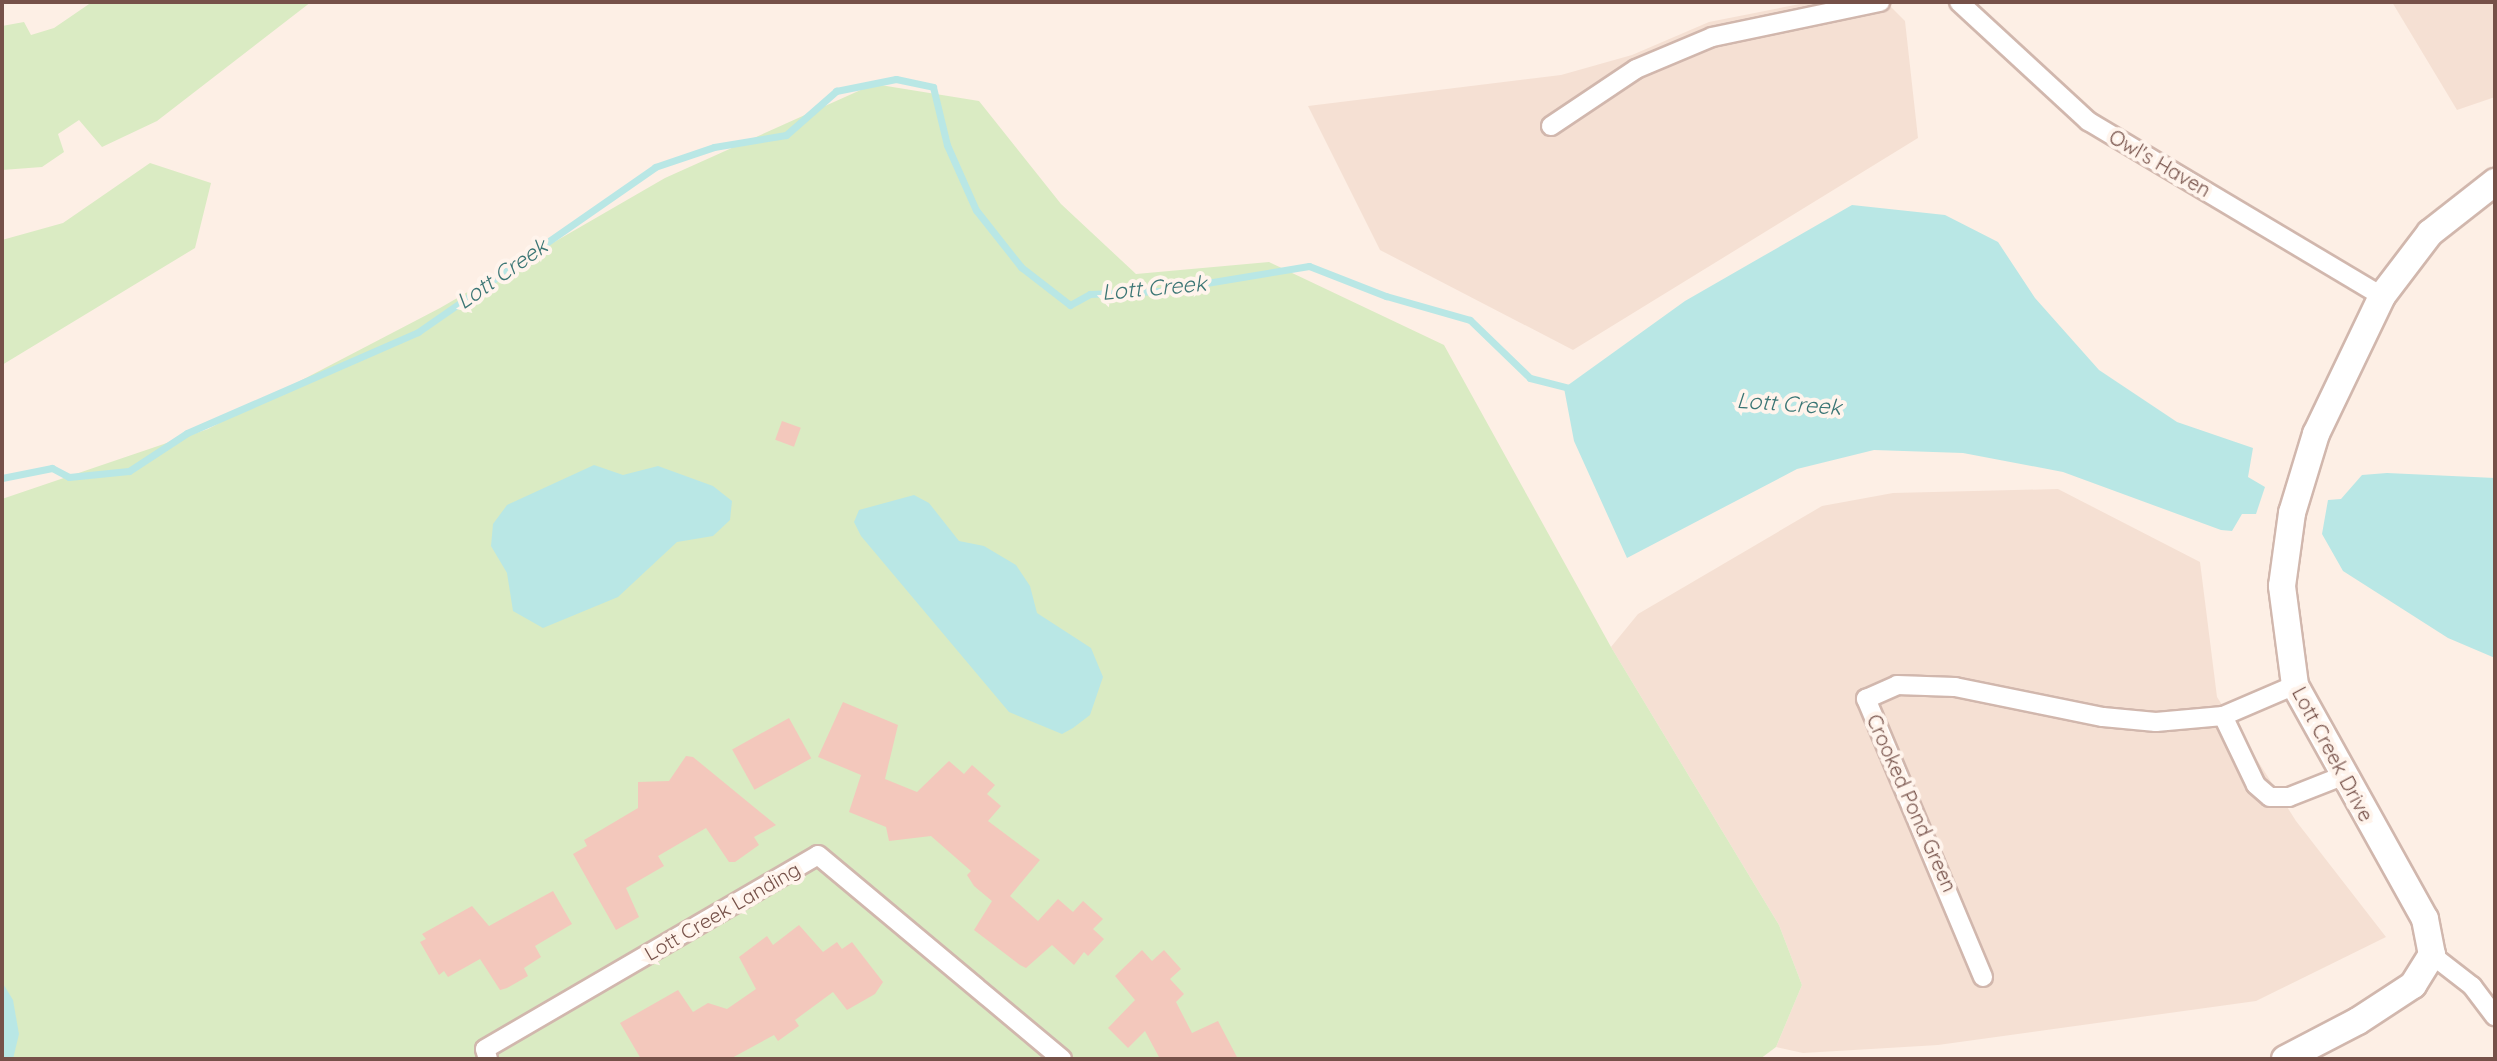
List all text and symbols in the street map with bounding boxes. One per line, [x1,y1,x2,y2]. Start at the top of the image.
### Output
street label: Owl's Haven [2105,124,2215,202]
water label: Lott Creek [451,233,553,315]
water label: Lott Creek [1101,270,1207,306]
water label: Lott Creek [1736,387,1842,421]
street label: Lott Creek Drive [2287,683,2379,825]
street label: Crooked Pond Green [1862,710,1962,896]
street label: Lott Creek Landing [640,857,804,965]

